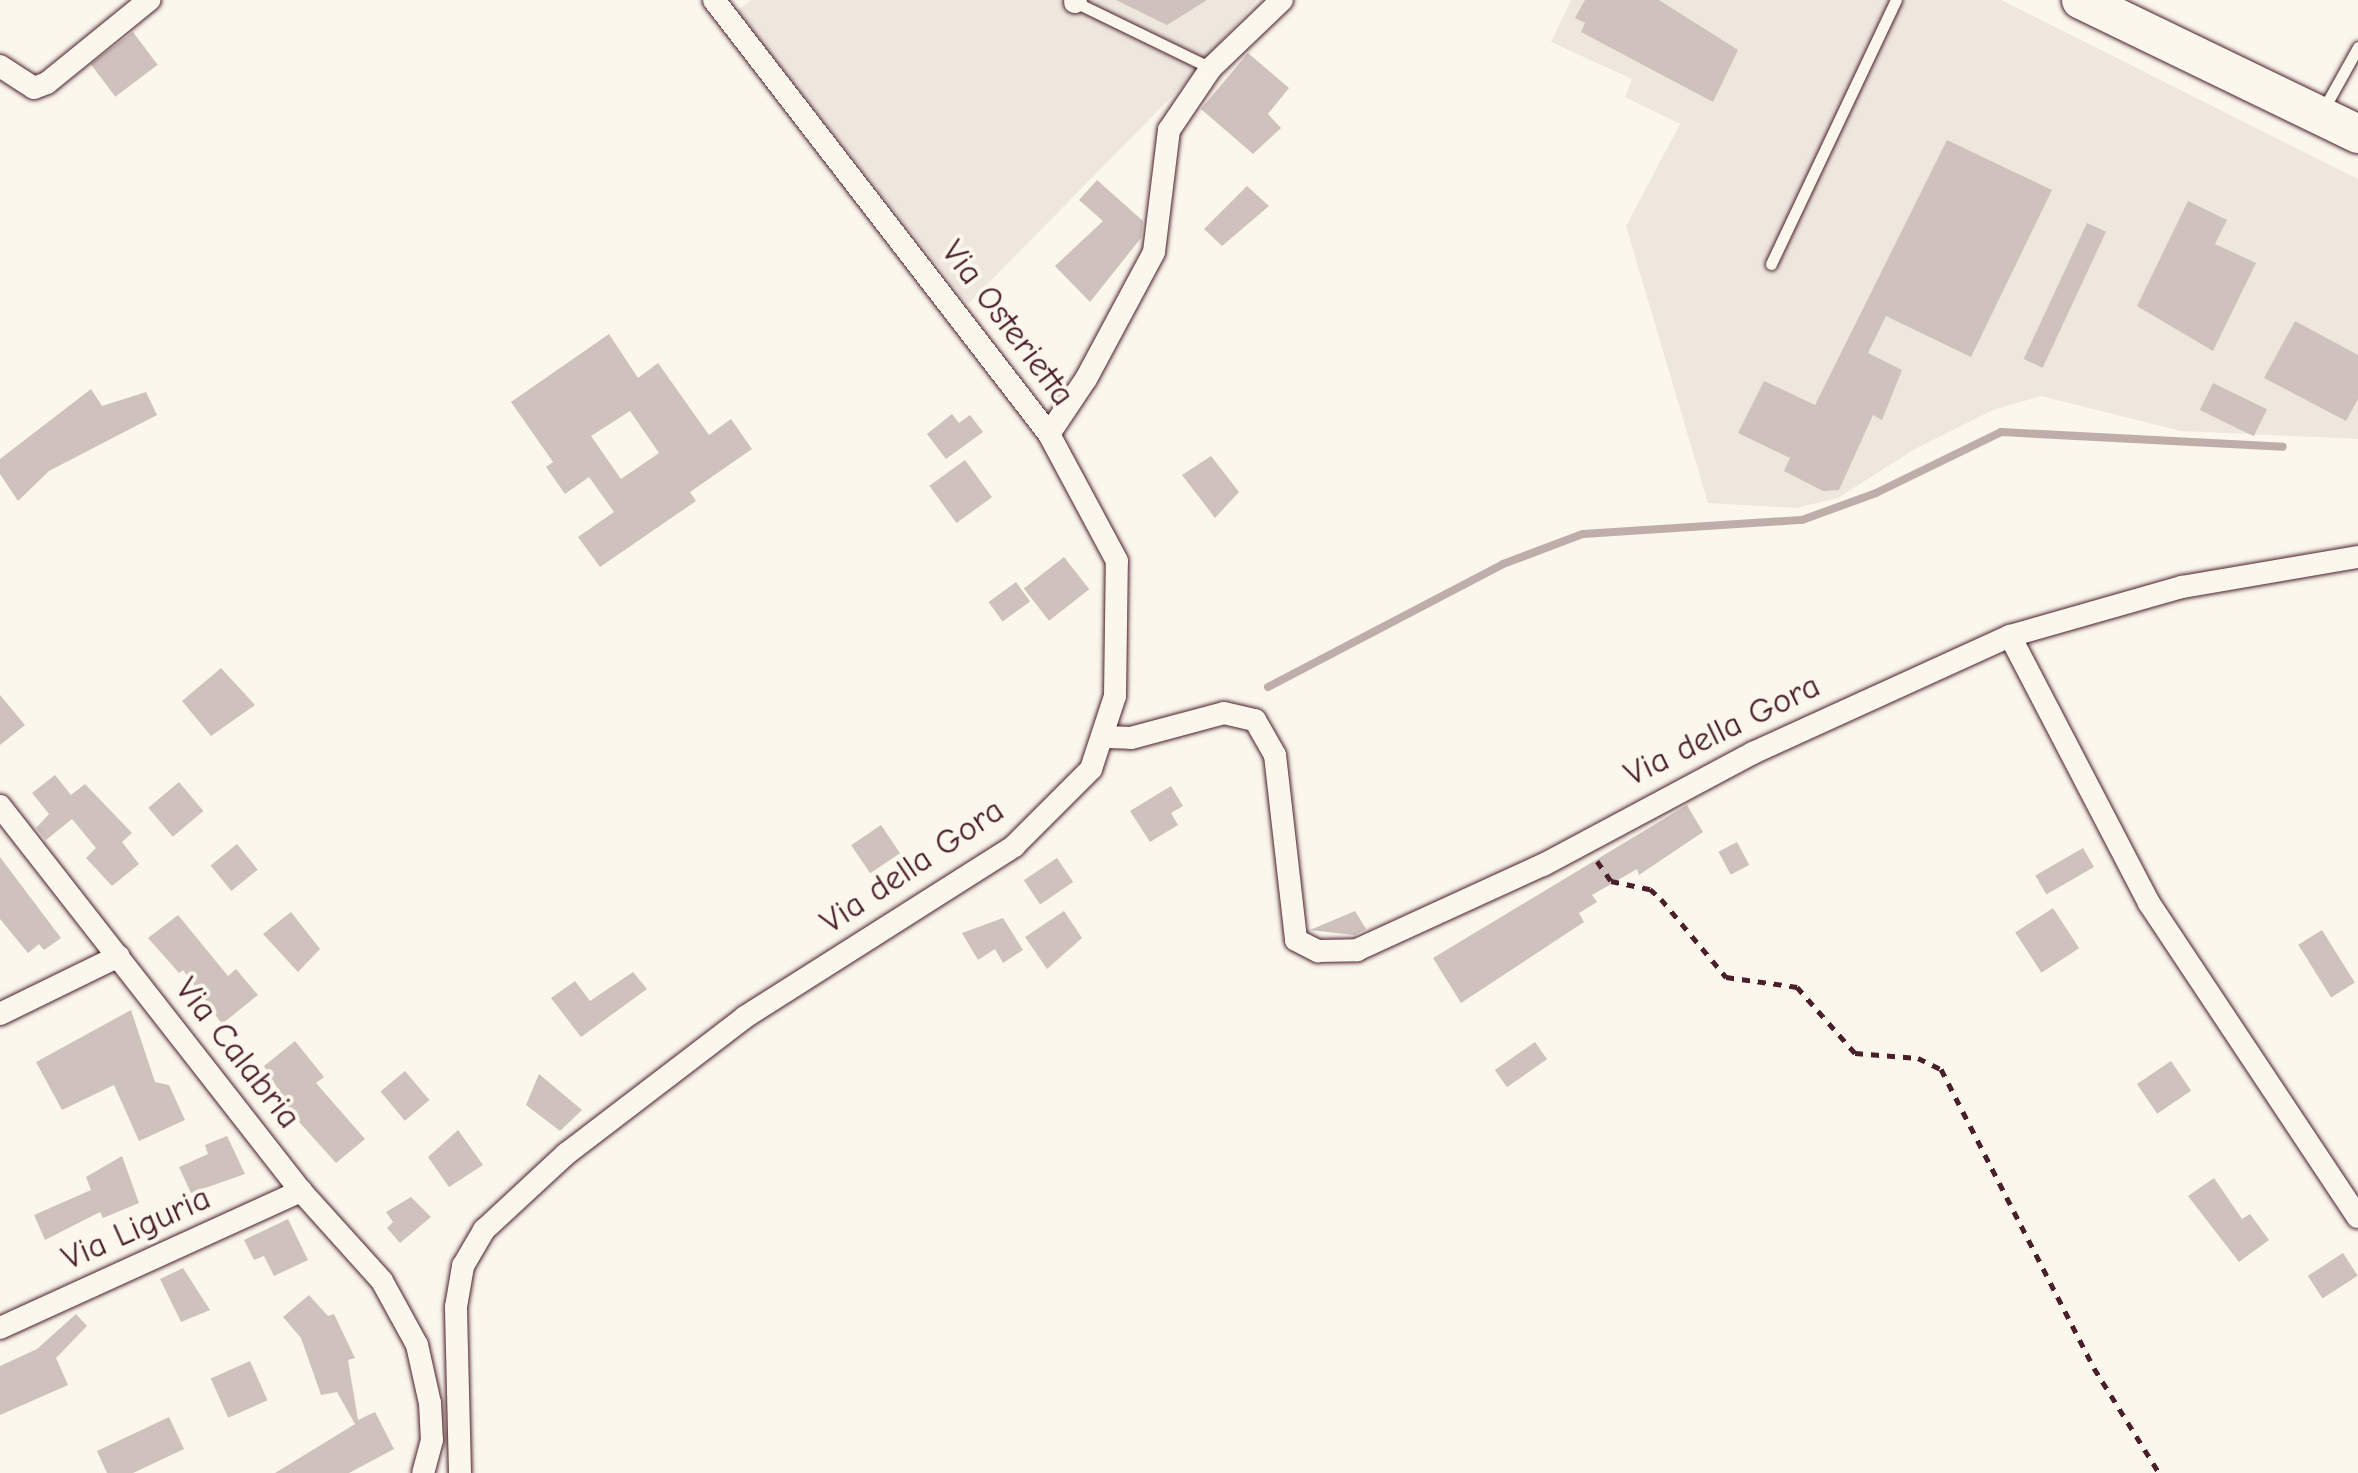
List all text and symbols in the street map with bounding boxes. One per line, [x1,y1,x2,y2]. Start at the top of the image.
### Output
street label: Via Osterietta [932,232,1084,414]
street label: Via della Gora [1617,665,1827,795]
street label: Via della Gora [812,789,1012,943]
street label: Via Calabria [166,969,310,1137]
street label: Via Liguria [55,1177,217,1279]

